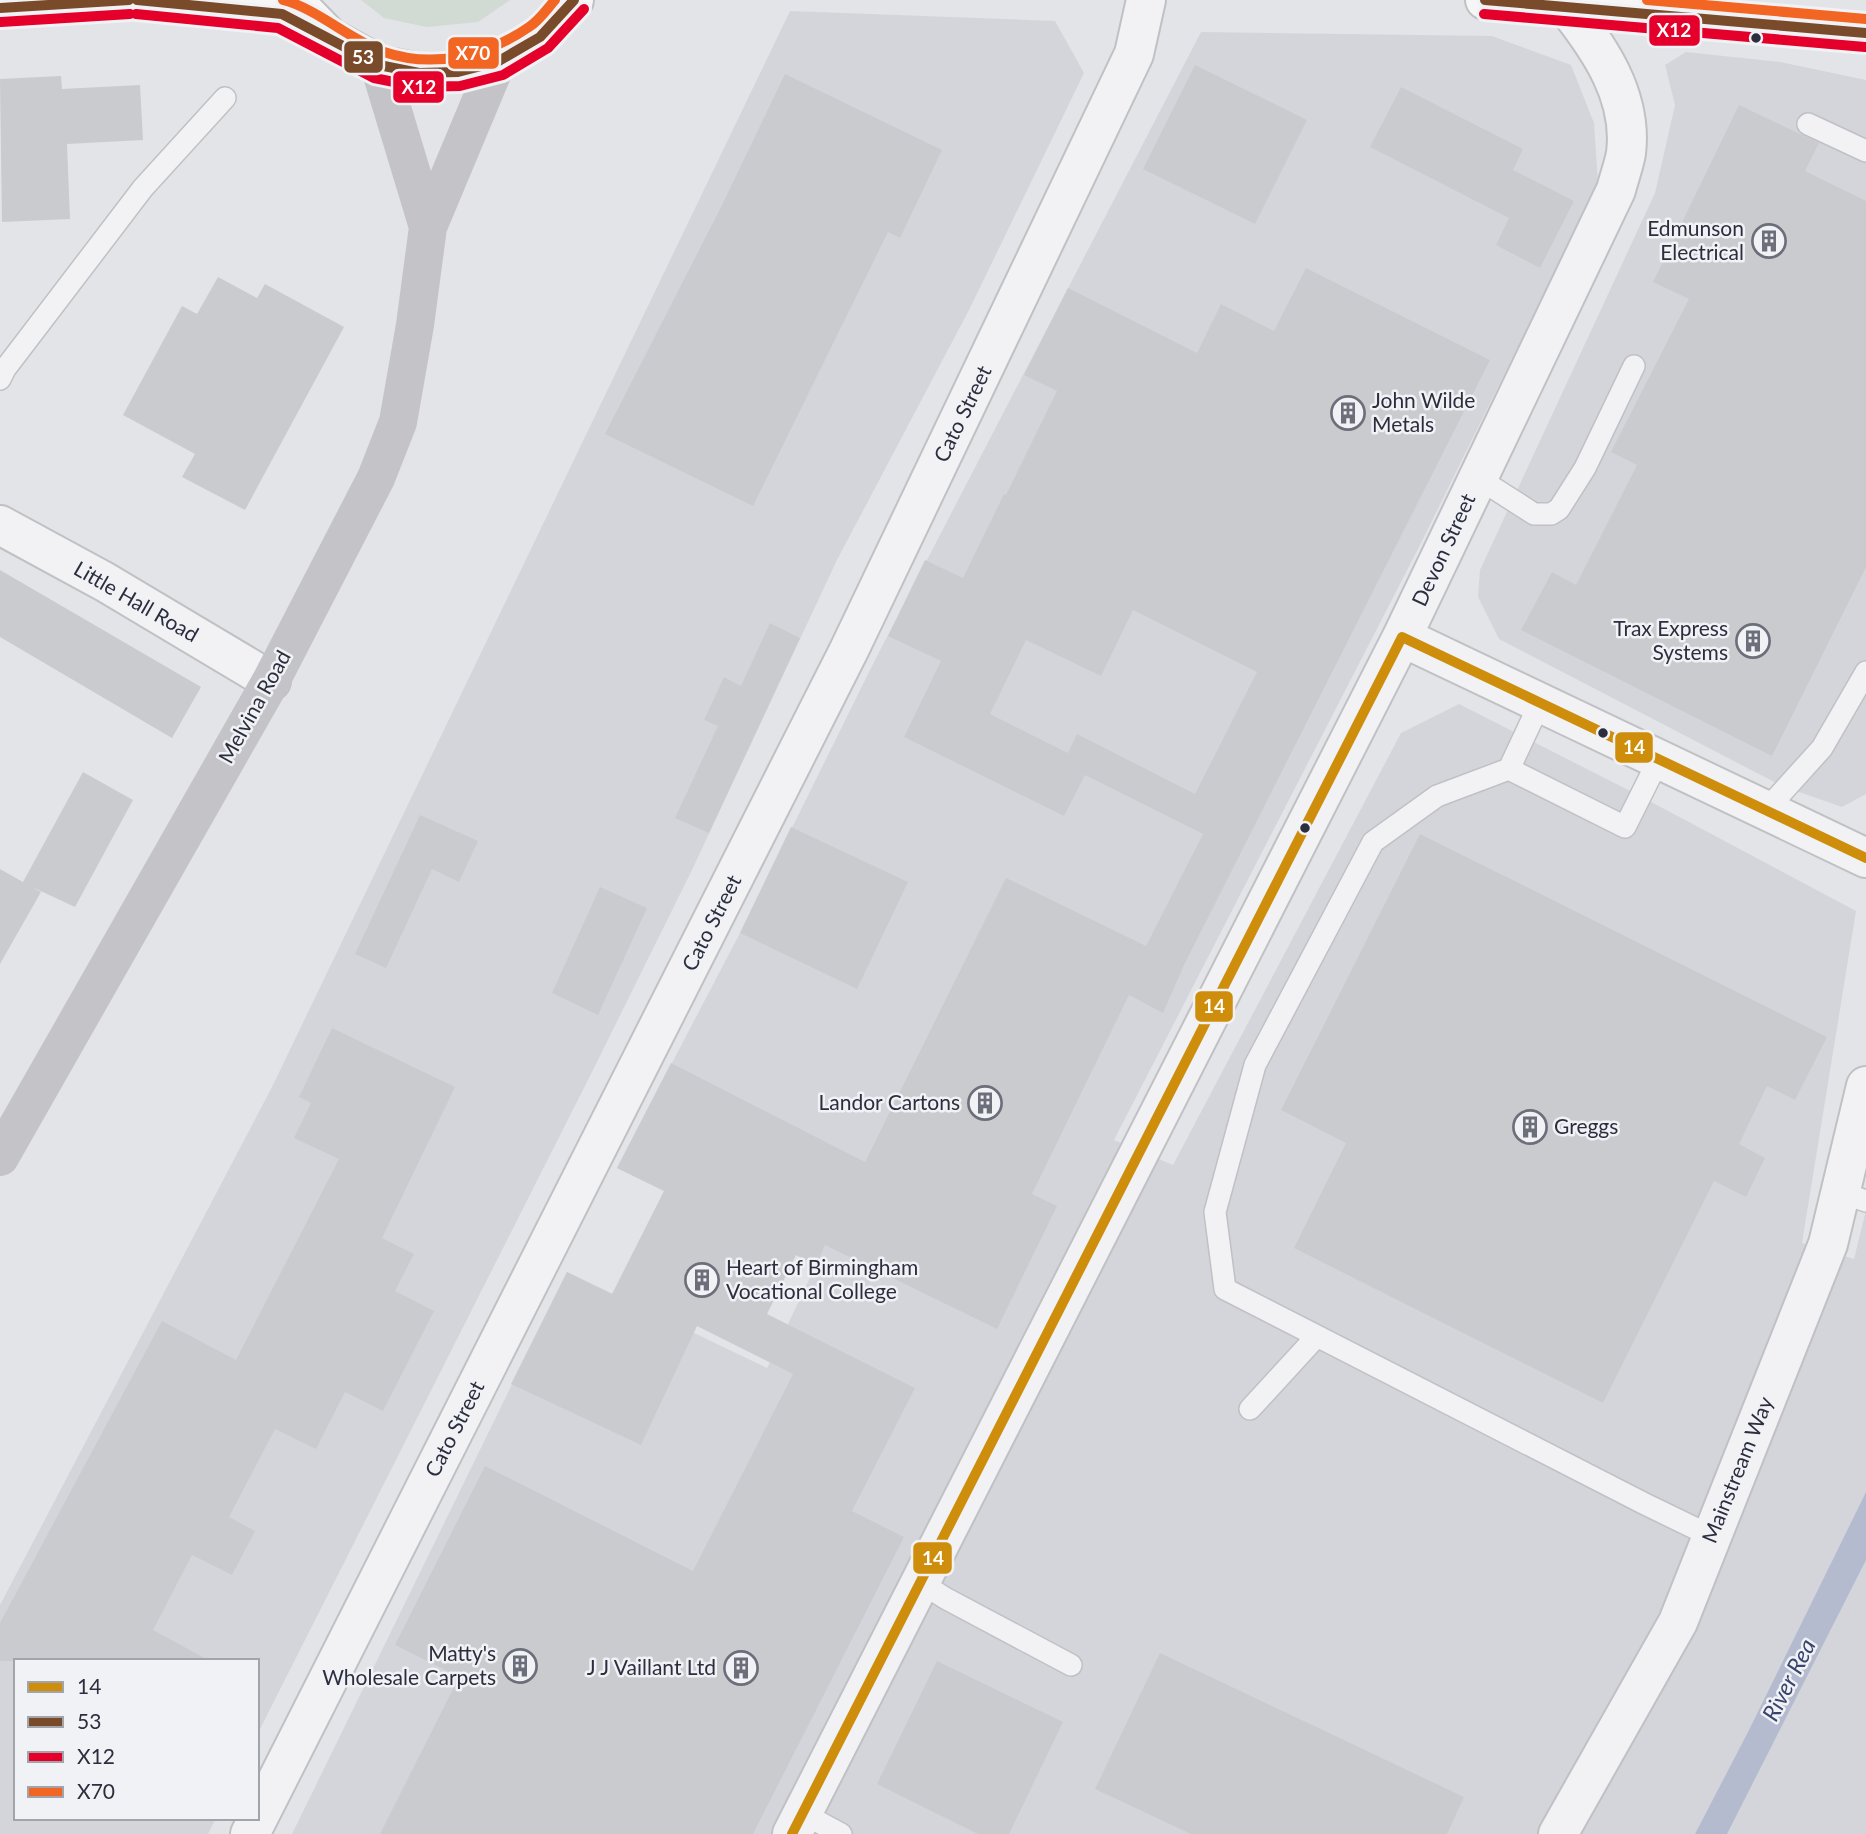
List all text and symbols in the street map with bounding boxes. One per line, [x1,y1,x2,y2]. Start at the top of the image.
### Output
line badge: X12 [1648,14,1701,47]
text: X12 [1657,18,1691,41]
unlabelled marker [1749,31,1763,45]
line badge: X70 [447,36,500,70]
line badge: 53 [343,40,384,74]
text: X70 [456,41,490,64]
text: 53 [352,45,374,68]
line badge: X12 [392,70,445,104]
text: X12 [402,75,436,98]
place label: Edmunson Electrical [1647,215,1744,264]
building icon: Edmunson Electrical [1750,222,1788,260]
street label: Cato Street [928,361,996,466]
place label: John Wilde Metals [1372,387,1475,436]
building icon: John Wilde Metals [1329,394,1367,432]
street label: Devon Street [1406,489,1480,610]
street label: Little Hall Road [70,555,203,646]
place label: Trax Express Systems [1613,615,1728,664]
building icon: Trax Express Systems [1734,622,1772,660]
street label: Melvina Road [212,645,295,767]
unlabelled marker [1596,726,1610,740]
line badge: 14 [1614,731,1654,764]
text: 14 [1623,735,1645,758]
unlabelled marker [1298,821,1312,835]
street label: Cato Street [676,870,746,975]
line badge: 14 [1194,990,1234,1023]
text: 14 [1203,994,1225,1017]
building icon: Landor Cartons [966,1084,1004,1122]
place label: Landor Cartons [819,1089,960,1114]
building icon: Greggs [1511,1108,1549,1146]
place label: Greggs [1554,1113,1618,1138]
place label: Heart of Birmingham Vocational College [726,1254,918,1303]
building icon: Heart of Birmingham Vocational College [683,1261,721,1299]
street label: Cato Street [419,1376,489,1481]
street label: Mainstream Way [1696,1392,1777,1546]
line badge: 14 [912,1541,953,1575]
text: 14 [922,1546,944,1569]
water label: River Rea [1756,1634,1821,1725]
place label: Matty's Wholesale Carpets [322,1640,496,1689]
building icon: Matty's Wholesale Carpets [501,1647,539,1685]
building icon: J J Vaillant Ltd [722,1649,760,1687]
place label: J J Vaillant Ltd [587,1654,716,1679]
legend [14,1659,259,1820]
text: 14 [77,1673,101,1698]
text: 53 [77,1708,101,1733]
text: X12 [77,1743,115,1768]
text: X70 [77,1778,115,1803]

